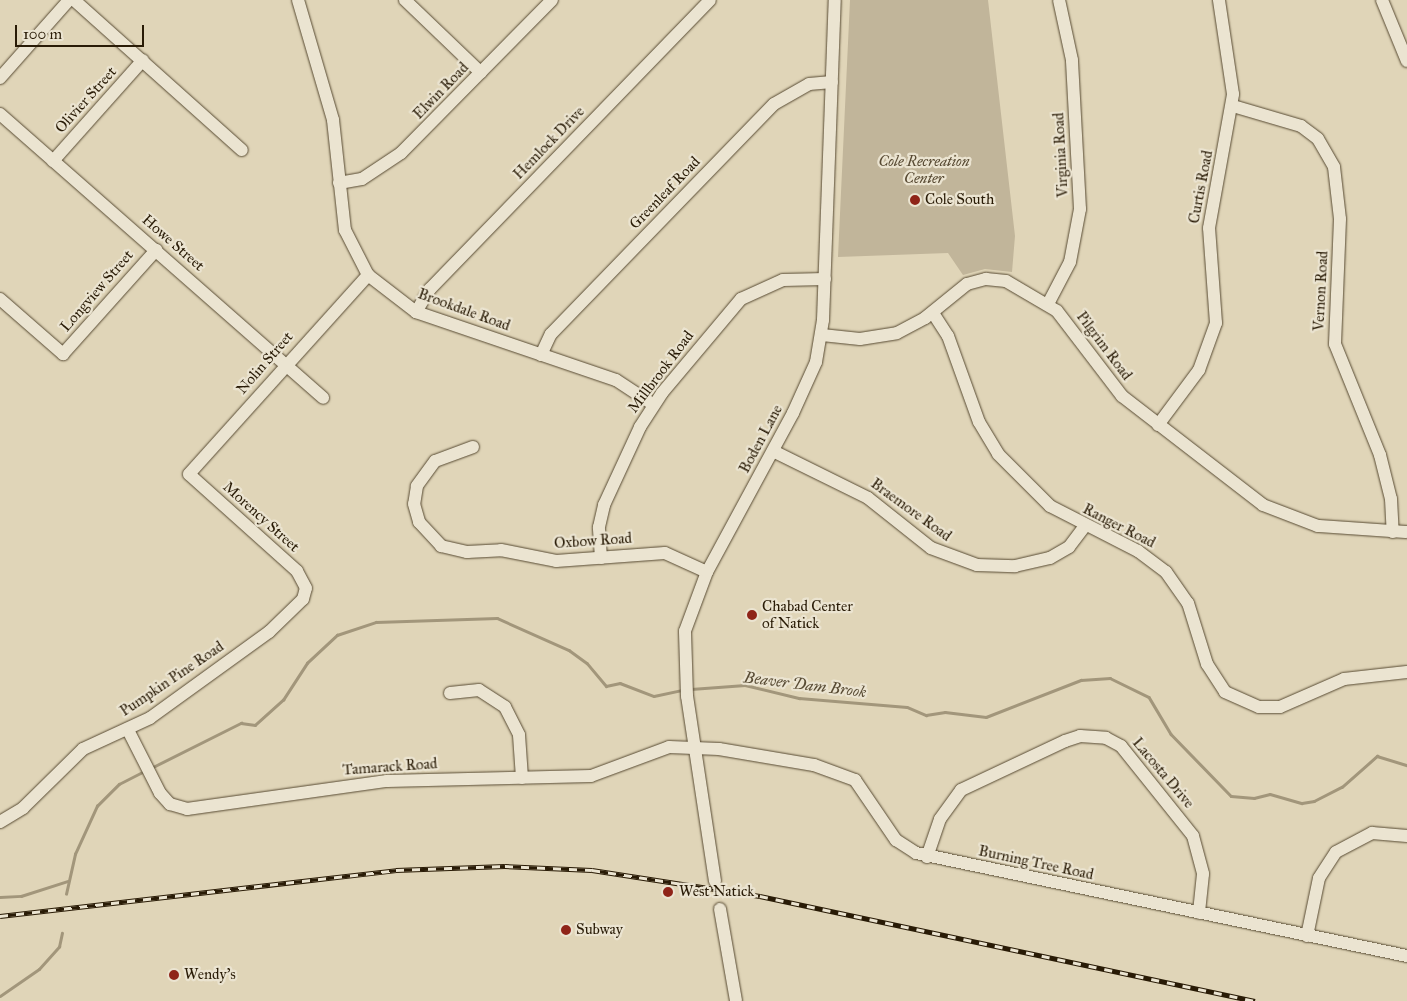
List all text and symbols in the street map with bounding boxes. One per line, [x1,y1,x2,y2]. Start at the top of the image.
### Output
scale bar [18,15,146,47]
text: 100 m [23,25,62,43]
street label: Elwin Road [410,59,472,123]
street label: Olivier Street [51,63,121,137]
street label: Hemlock Drive [510,103,588,183]
street label: Virginia Road [1050,112,1072,198]
street label: Curtis Road [1185,149,1217,225]
park label: Cole Recreation Center [878,152,970,187]
street label: Greenleaf Road [626,153,704,233]
place label: Cole South [925,191,994,209]
marker: Cole South [909,194,921,206]
street label: Howe Street [138,211,208,275]
street label: Longview Street [57,247,137,335]
street label: Vernon Road [1310,250,1332,332]
street label: Brookdale Road [415,285,513,335]
street label: Pilgrim Road [1072,308,1136,384]
street label: Millbrook Road [624,327,698,417]
street label: Nolin Street [233,328,297,398]
street label: Boden Lane [736,402,786,476]
street label: Braemore Road [867,475,955,545]
street label: Morency Street [219,478,303,556]
street label: Ranger Road [1080,500,1158,552]
street label: Oxbow Road [553,529,633,553]
place label: Chabad Center of Natick [762,597,853,632]
marker: Chabad Center of Natick [746,609,758,621]
street label: Pumpkin Pine Road [117,638,227,720]
water label: Beaver Dam Brook [743,668,867,702]
street label: Lacosta Drive [1128,734,1198,812]
street label: Tamarack Road [342,755,438,779]
street label: Burning Tree Road [977,842,1095,884]
place label: West Natick [679,883,754,901]
marker: West Natick [661,885,675,899]
place label: Subway [576,921,623,939]
marker: Subway [560,924,572,936]
place label: Wendy's [184,966,236,984]
marker: Wendy's [168,969,180,981]

